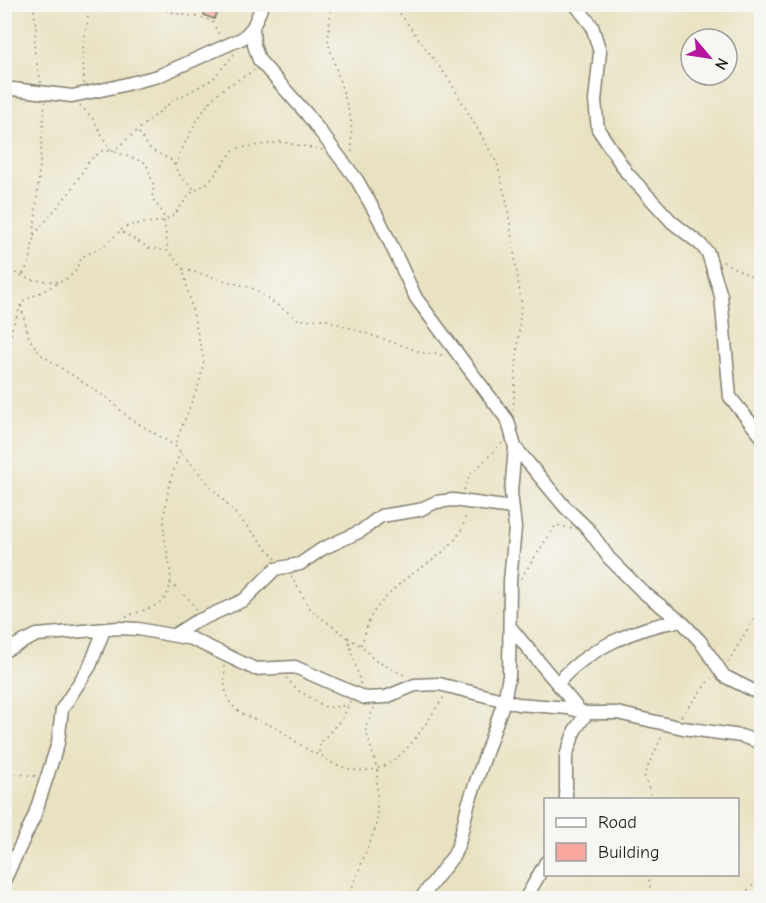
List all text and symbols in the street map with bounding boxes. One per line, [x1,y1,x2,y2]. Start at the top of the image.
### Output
north arrow [679,27,739,87]
text: N [711,55,732,73]
legend [544,798,739,876]
text: Road [598,812,637,833]
text: Building [598,842,660,863]

